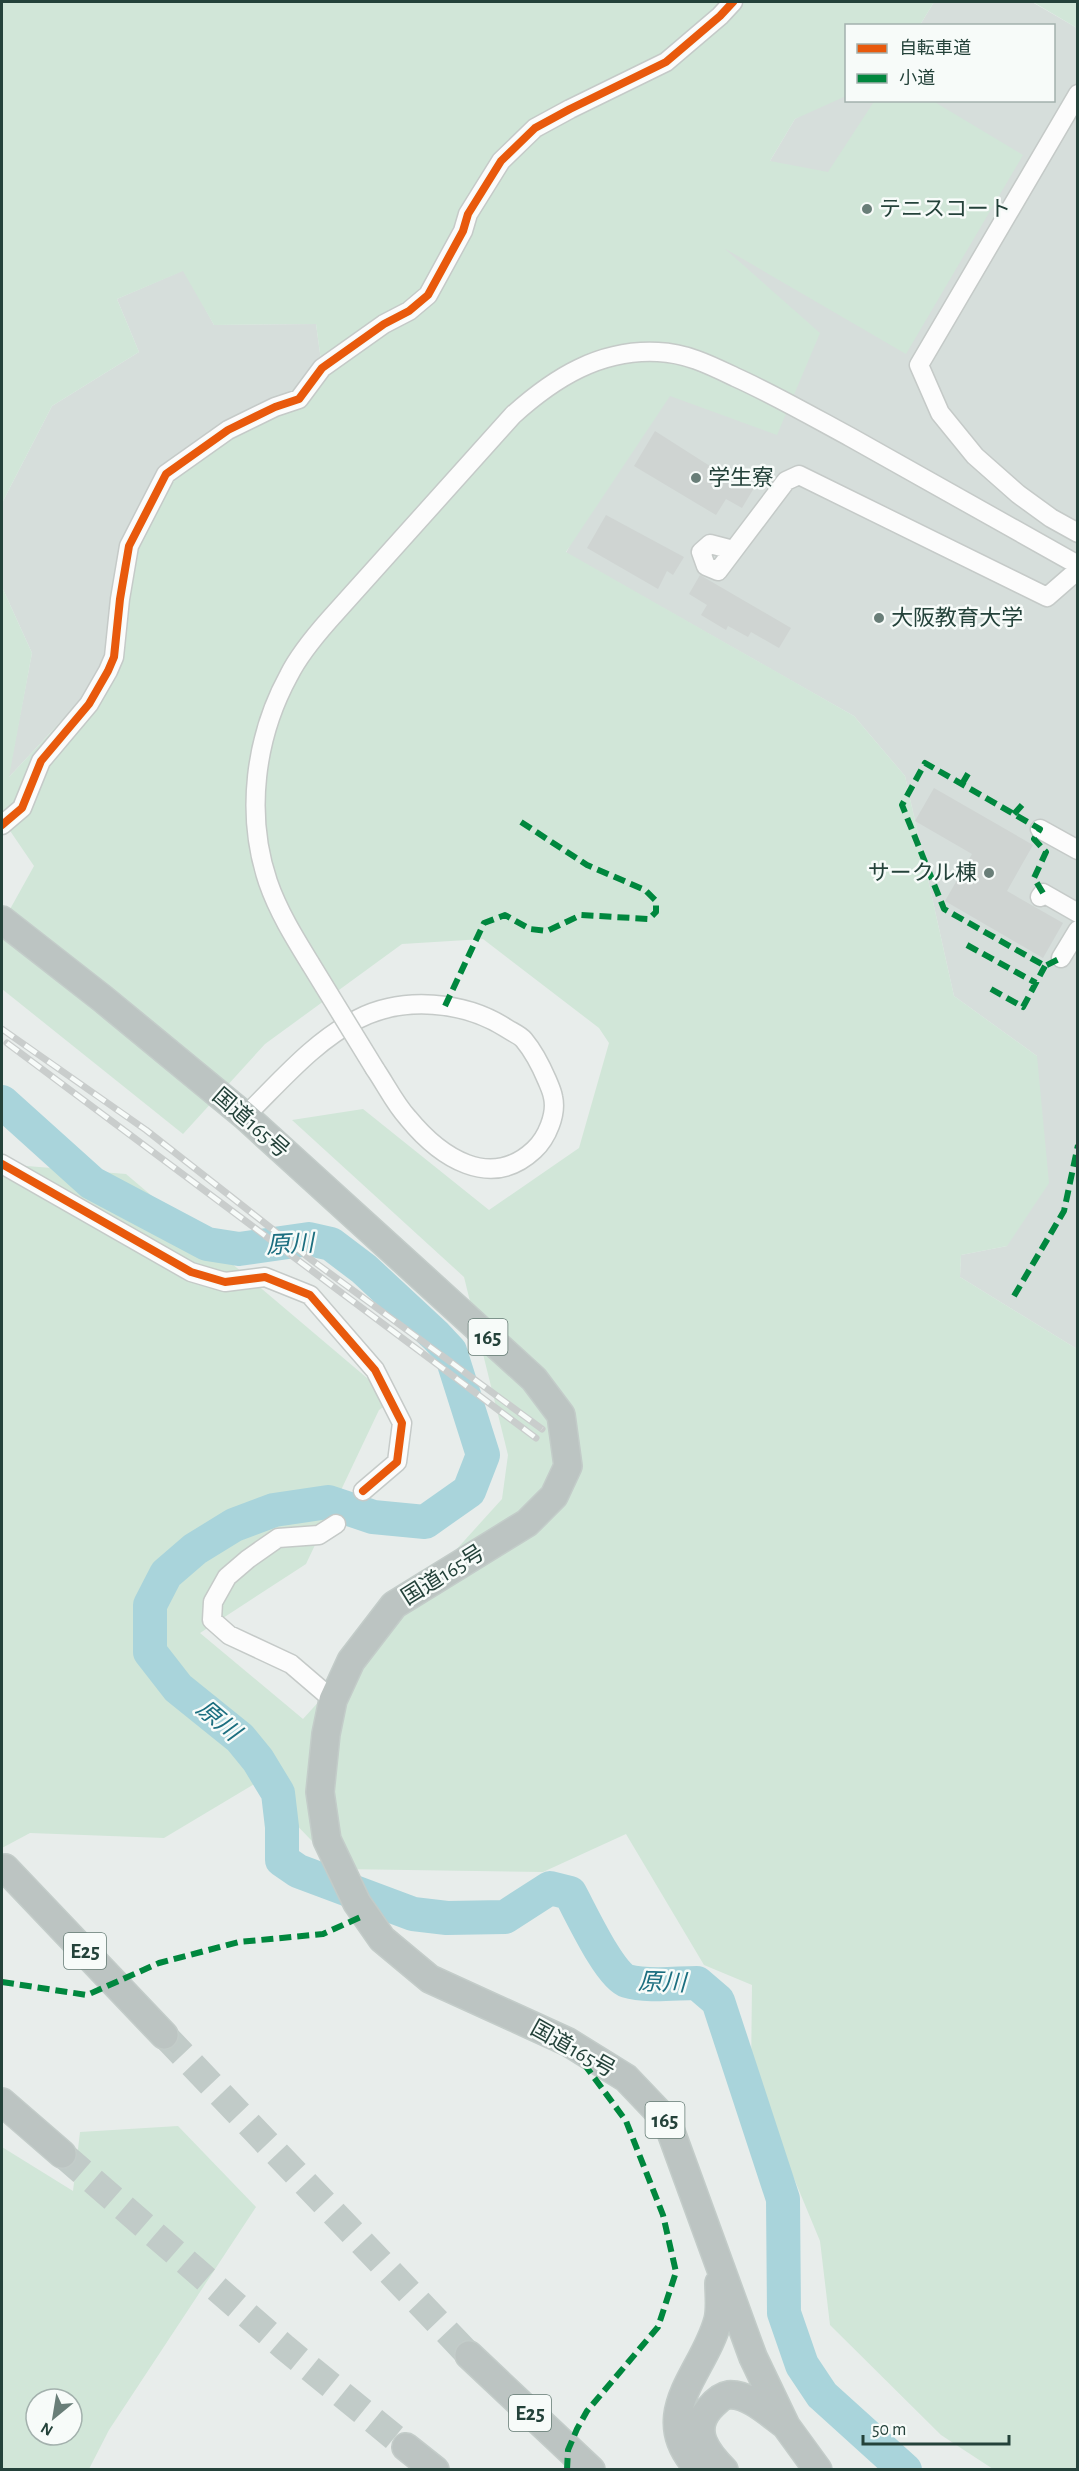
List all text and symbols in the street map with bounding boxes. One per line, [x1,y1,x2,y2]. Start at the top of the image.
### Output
legend [845,24,1055,102]
text: 自転車道 [899,38,971,58]
text: 小道 [899,68,935,88]
place label: テニスコート [879,198,1011,220]
marker: テニスコート [860,202,874,216]
place label: 学生寮 [708,466,774,489]
marker: 学生寮 [689,471,703,485]
place label: 大阪教育大学 [891,606,1023,629]
marker: 大阪教育大学 [872,611,886,625]
place label: サークル棟 [868,861,977,884]
marker: サークル棟 [982,866,996,880]
street label: 国道165号 [209,1083,294,1162]
water label: 原川 [265,1232,318,1258]
road number: 165 [468,1319,508,1355]
street label: 国道165号 [397,1540,488,1609]
water label: 原川 [192,1696,246,1748]
road number: E25 [64,1933,106,1969]
water label: 原川 [638,1970,689,1996]
street label: 国道165号 [527,2016,620,2081]
road number: 165 [646,2102,684,2138]
north arrow [24,2387,84,2447]
road number: E25 [509,2395,551,2431]
scale bar [863,2408,1008,2446]
text: N [38,2419,56,2439]
text: 50 m [872,2421,906,2439]

